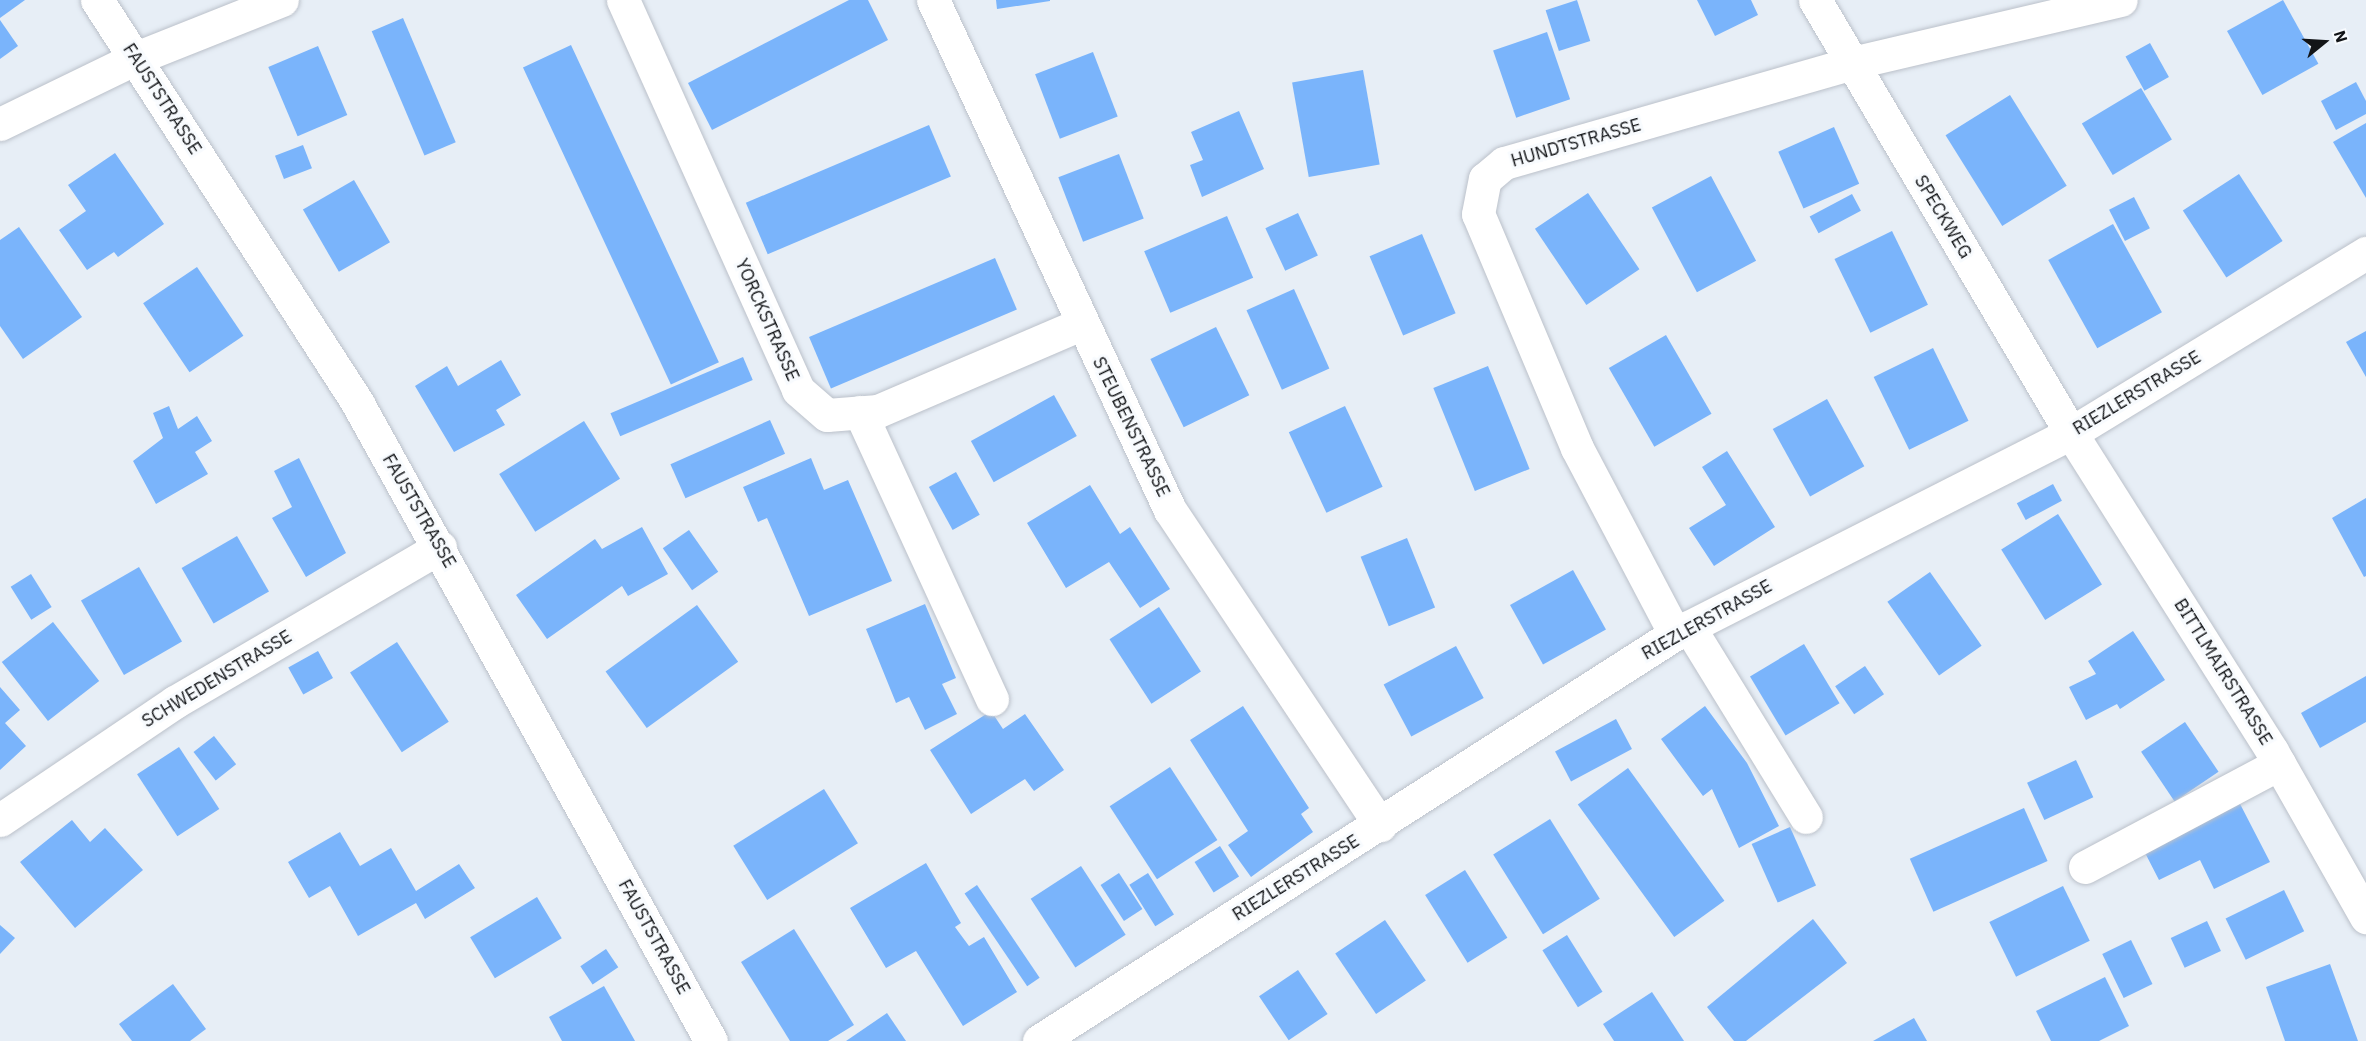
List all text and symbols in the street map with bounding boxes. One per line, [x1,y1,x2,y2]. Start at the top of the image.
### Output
north arrow [2294,12,2354,72]
text: N [2330,28,2352,45]
street label: FAUSTSTRASSE [118,39,206,159]
street label: HUNDTSTRASSE [1509,114,1643,172]
street label: SPECKWEG [1910,171,1976,263]
street label: YORCKSTRASSE [730,256,804,384]
street label: RIEZLERSTRASSE [2069,346,2205,440]
street label: STEUBENSTRASSE [1088,354,1174,500]
street label: FAUSTSTRASSE [378,450,460,572]
street label: RIEZLERSTRASSE [1638,575,1776,665]
street label: BITTLMAIRSTRASSE [2169,595,2277,749]
street label: SCHWEDENSTRASSE [138,626,296,732]
street label: RIEZLERSTRASSE [1229,830,1363,926]
street label: FAUSTSTRASSE [614,876,694,998]

